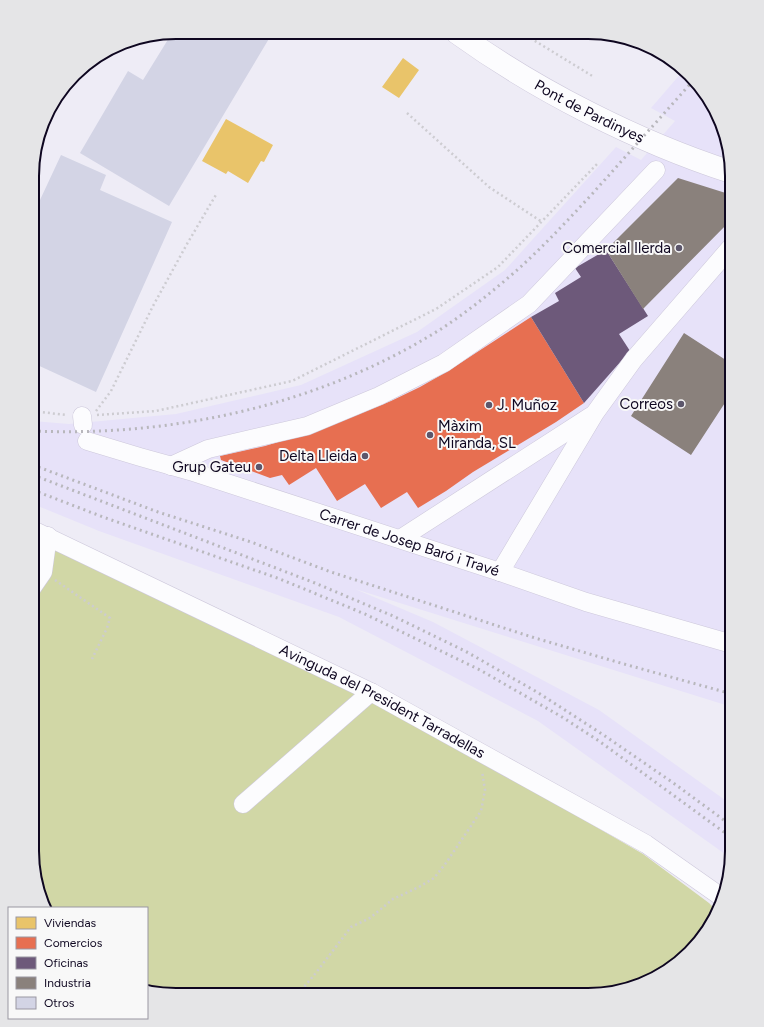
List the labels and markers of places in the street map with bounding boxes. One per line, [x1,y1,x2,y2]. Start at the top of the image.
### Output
place label: Comercial Ilerda [562,239,671,257]
marker: Comercial Ilerda [674,243,684,253]
place label: Correos [619,395,673,413]
place label: J. Muñoz [497,396,557,414]
marker: Correos [676,399,686,409]
marker: J. Muñoz [484,400,494,410]
place label: Màxim Miranda, SL [438,417,516,452]
marker: Màxim Miranda, SL [425,430,435,440]
place label: Delta Lleida [279,447,357,465]
marker: Delta Lleida [360,451,370,461]
place label: Grup Gateu [172,458,251,476]
marker: Grup Gateu [254,462,264,472]

